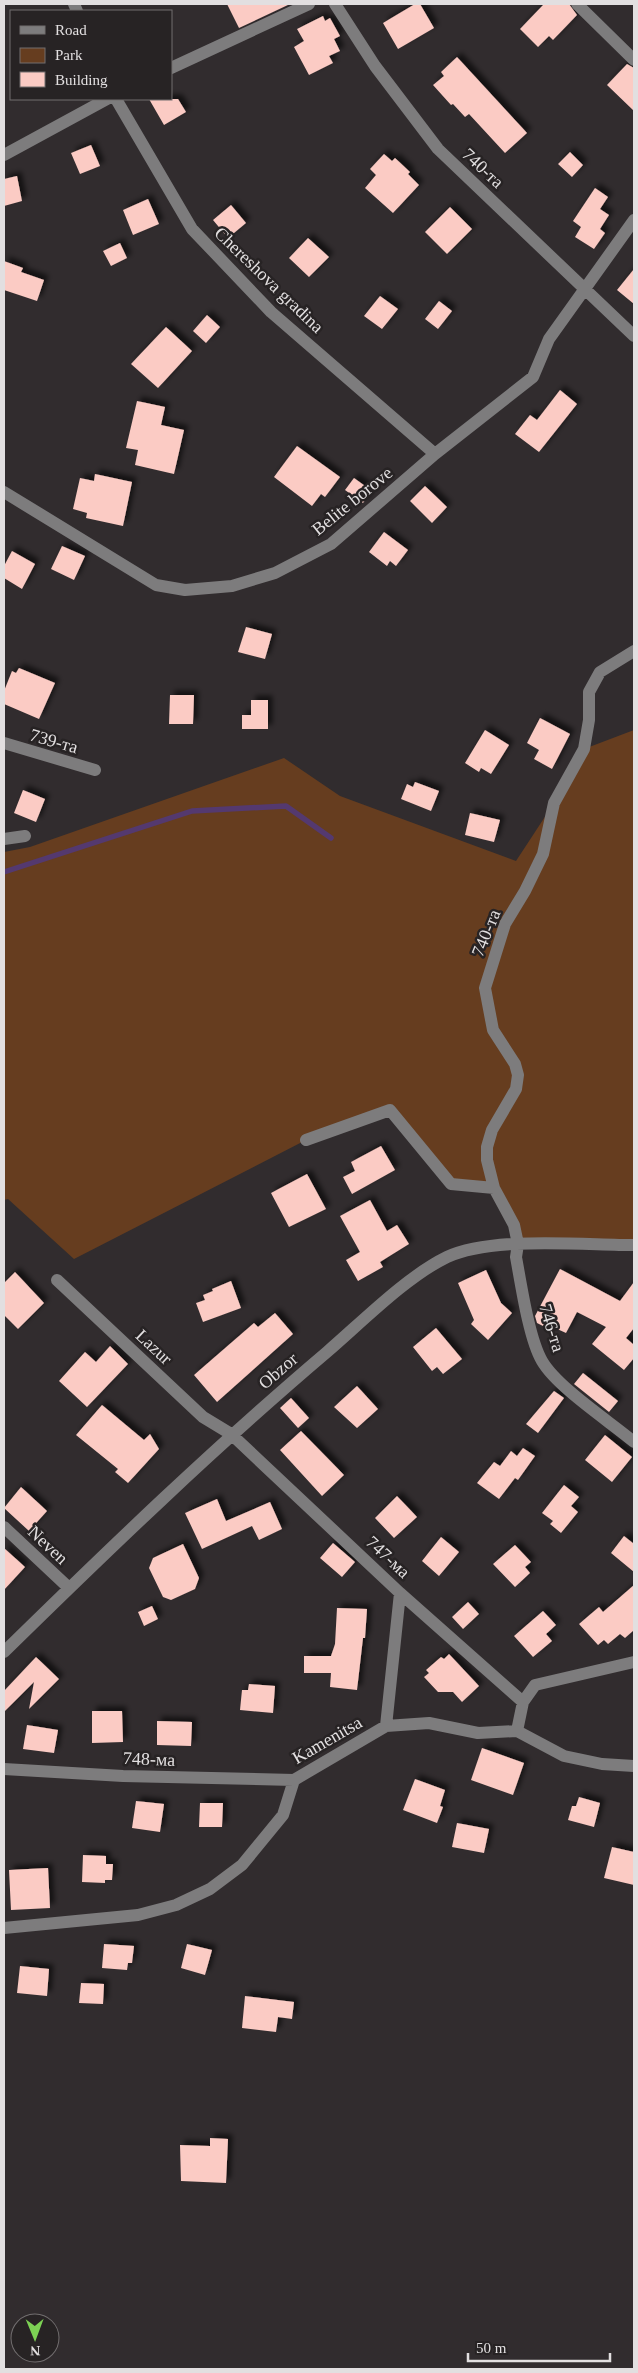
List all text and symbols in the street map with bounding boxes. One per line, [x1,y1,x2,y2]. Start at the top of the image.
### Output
legend [10,10,172,100]
text: Road [55,22,87,38]
text: Park [55,47,83,63]
text: Building [55,72,108,88]
street label: 740-та [458,144,508,192]
street label: Chereshova gradina [210,223,328,337]
street label: Belite borove [308,463,396,539]
street label: 739-та [28,725,80,757]
street label: 740-та [468,906,504,959]
street label: 746-та [535,1302,569,1354]
street label: Lazur [132,1325,176,1369]
street label: Obzor [254,1349,302,1393]
street label: Neven [24,1522,72,1568]
street label: 747-ма [362,1532,414,1582]
street label: Kamenitsa [289,1712,365,1768]
street label: 748-ма [123,1748,175,1770]
north arrow [10,2313,60,2363]
scale bar [468,2330,610,2362]
text: 50 m [476,2340,507,2356]
text: N [30,2343,40,2358]

